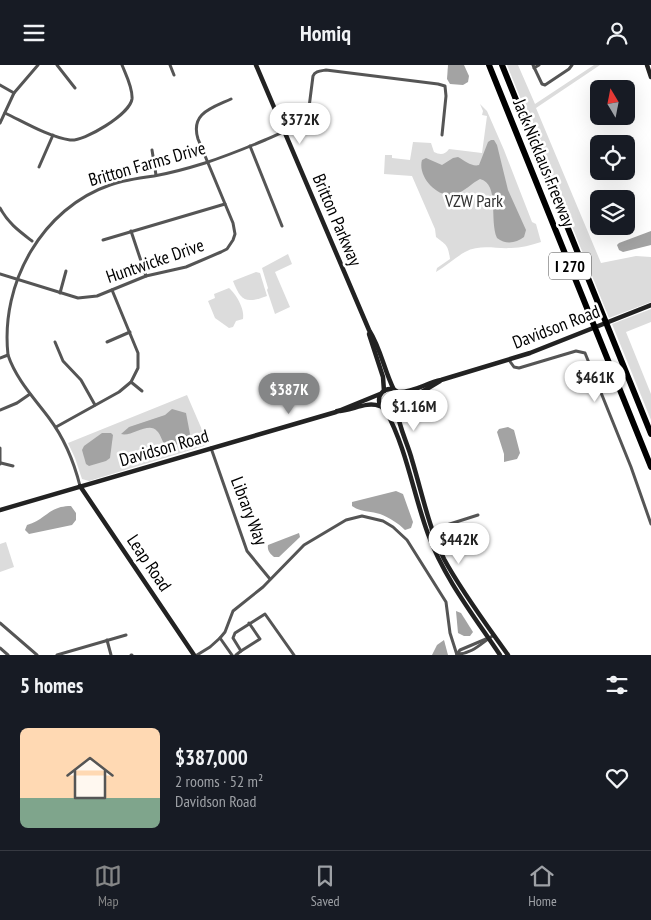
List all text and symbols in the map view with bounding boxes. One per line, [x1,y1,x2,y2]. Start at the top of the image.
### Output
icon: menu [20,19,48,47]
text: Homiq [300,19,351,47]
icon: person [603,19,631,47]
north arrow [590,80,635,125]
map controls [590,80,635,235]
street label: Jack Nicklaus Freeway [508,95,581,230]
pin: $372K [265,103,335,145]
text: $372K [281,109,319,129]
button: locate [590,135,635,180]
street label: Britton Farms Drive [86,136,208,191]
street label: Britton Parkway [308,170,367,270]
park label: VZW Park [444,189,503,212]
button: layers [590,190,635,235]
street label: Huntwicke Drive [103,233,207,288]
road number: I 270 [549,253,591,280]
street label: Davidson Road [509,299,603,354]
pin: $461K [560,361,630,403]
text: $461K [576,367,614,387]
pin: $387K [254,373,324,415]
text: $387K [270,379,308,399]
pin: $1.16M [373,389,455,432]
text: $1.16M [392,396,436,416]
street label: Davidson Road [117,424,211,471]
street label: Library Way [226,473,273,549]
pin: $442K [424,523,494,565]
text: $442K [440,529,478,549]
street label: Leap Road [122,530,177,596]
icon: filters [603,671,631,699]
text: 5 homes [20,672,83,699]
text: $387,000 [175,744,248,771]
icon: home [60,748,120,808]
icon: heart [603,764,631,792]
text: 2 rooms · 52 m² [175,771,263,791]
text: Davidson Road [175,791,256,811]
tab: Map [94,862,122,910]
tab: Saved [311,862,340,910]
tab: Home [528,862,557,910]

